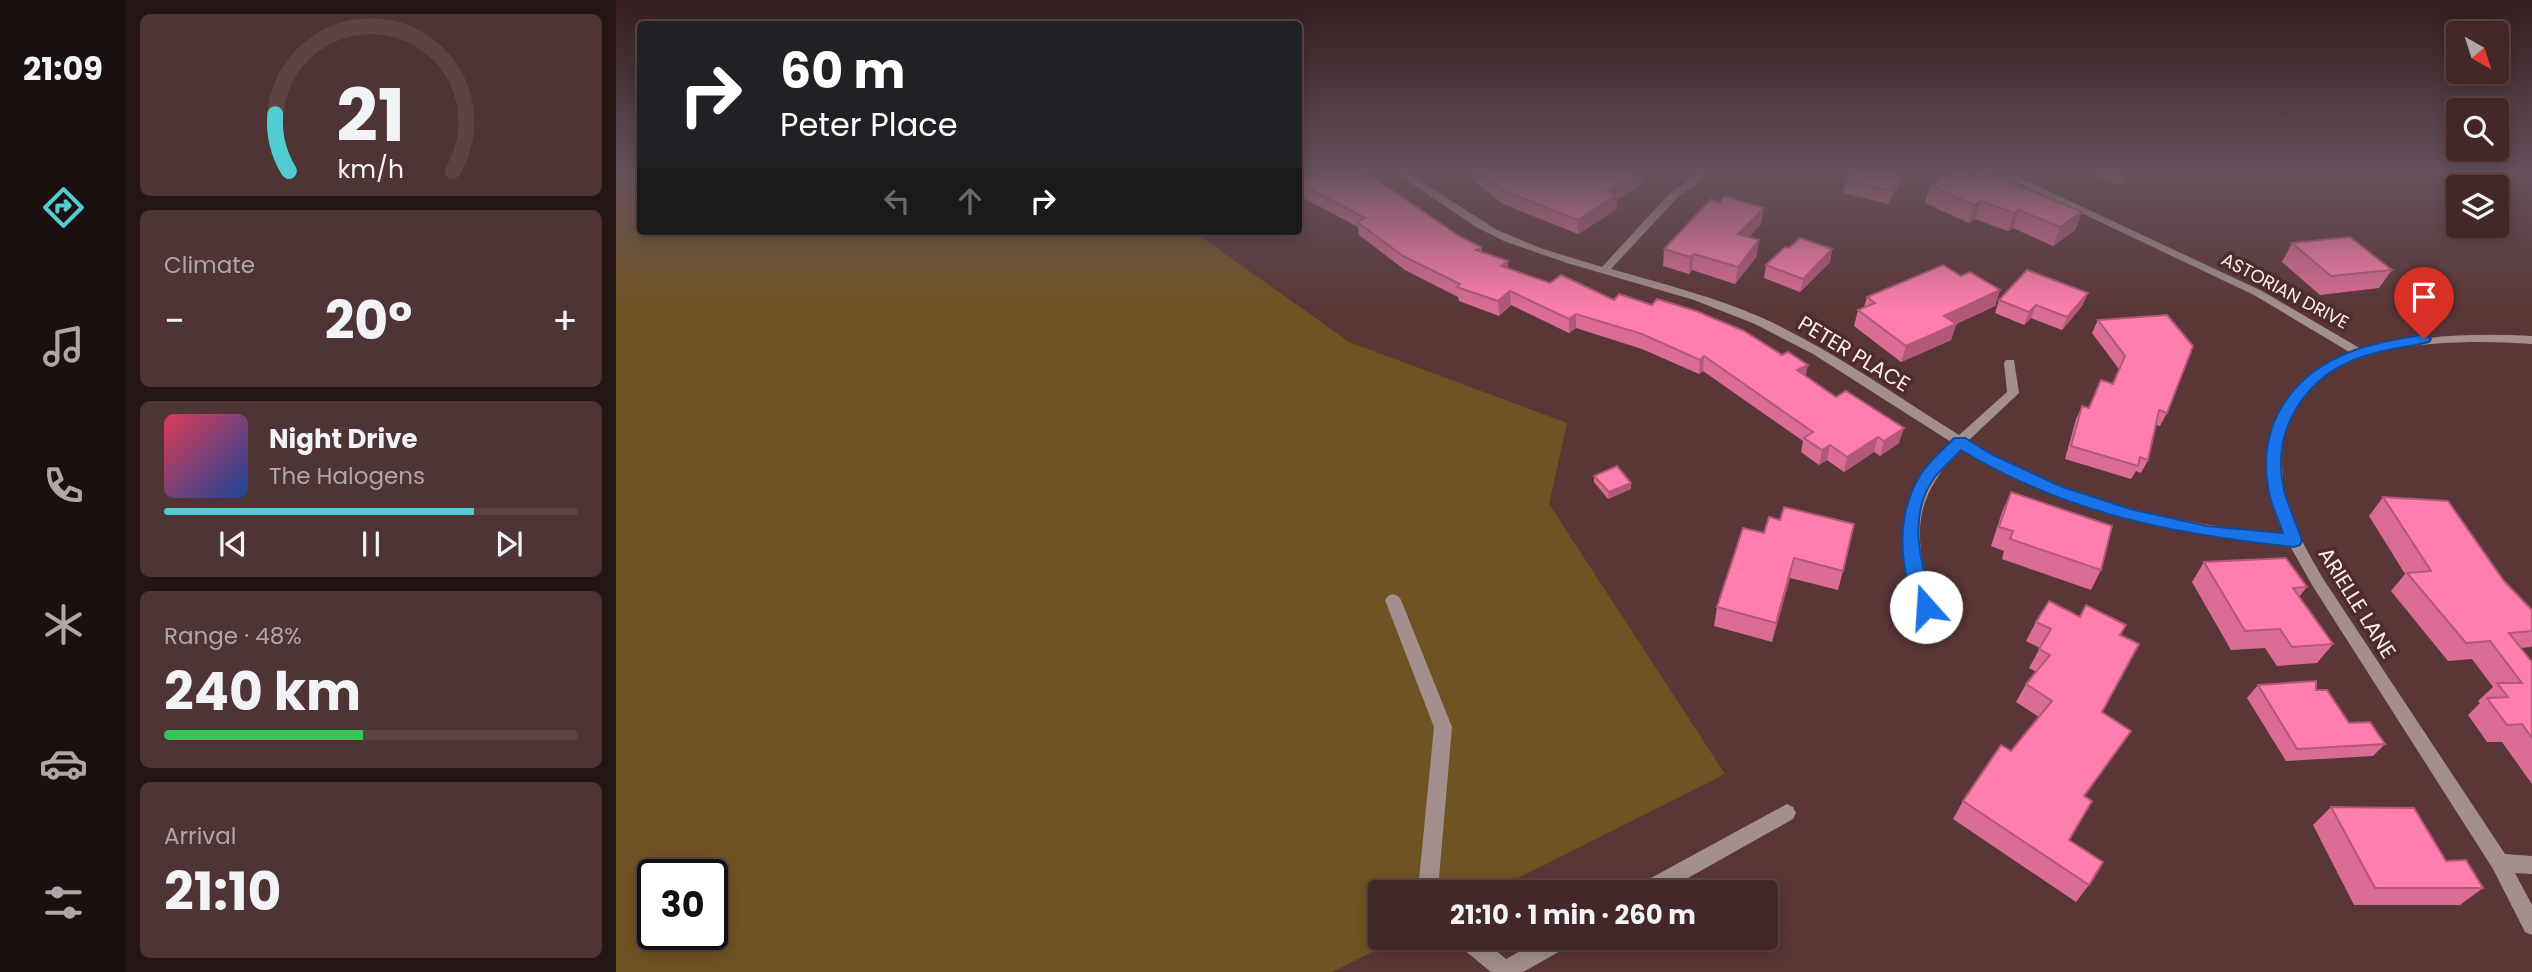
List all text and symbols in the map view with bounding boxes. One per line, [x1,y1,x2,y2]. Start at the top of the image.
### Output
north arrow [2446,21,2510,84]
map controls [2446,21,2509,238]
text: 60 m [780,37,905,105]
text: 21:09 [23,46,103,91]
icon: right [665,49,756,140]
text: 21 [337,65,405,166]
button: search [2446,98,2509,161]
text: Peter Place [780,102,958,147]
text: km/h [338,152,404,187]
button: layers [2446,175,2509,238]
icon: left [878,182,916,220]
icon: ahead [951,182,989,220]
icon: right [1024,182,1062,220]
icon: directions [39,183,88,232]
street label: ASTORIAN DRIVE [2217,246,2353,335]
text: Climate [164,249,255,281]
pin [2394,267,2454,339]
icon: arrive [2405,278,2443,316]
text: 20° [325,284,412,357]
text: − [164,294,185,347]
text: + [552,294,578,347]
street label: PETER PLACE [1793,309,1916,398]
icon: music [39,322,88,371]
text: Night Drive [269,421,417,457]
text: The Halogens [269,460,425,492]
icon: phone [39,461,88,510]
icon: previous [214,525,252,563]
icon: pause [352,525,390,563]
icon: next [490,525,528,563]
street label: ARIELLE LANE [2312,542,2403,664]
position arrow [1889,570,1963,644]
icon: climate [39,600,88,649]
text: Range · 48% [164,620,302,652]
text: 240 km [164,655,361,728]
icon: car [39,739,88,788]
text: Arrival [164,820,236,852]
text: 21:10 [164,855,281,928]
speed limit sign: 30 [637,859,728,950]
icon: filters [39,878,88,927]
text: 21:10 · 1 min · 260 m [1450,897,1696,933]

